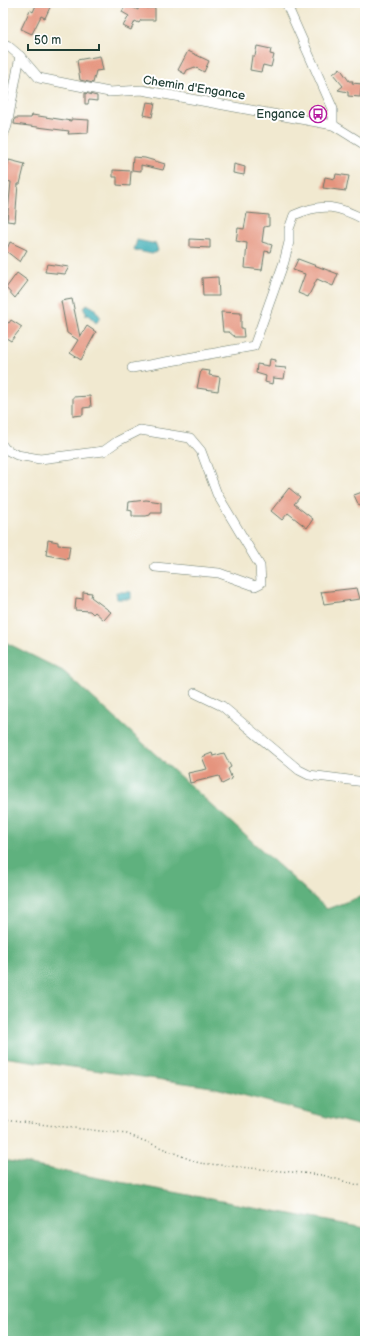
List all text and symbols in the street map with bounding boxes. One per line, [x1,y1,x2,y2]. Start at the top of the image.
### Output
scale bar [28,26,99,52]
text: 50 m [34,33,61,48]
street label: Chemin d'Engance [142,73,246,103]
bus stop icon: Engance [308,104,328,124]
place label: Engance [256,107,305,122]

